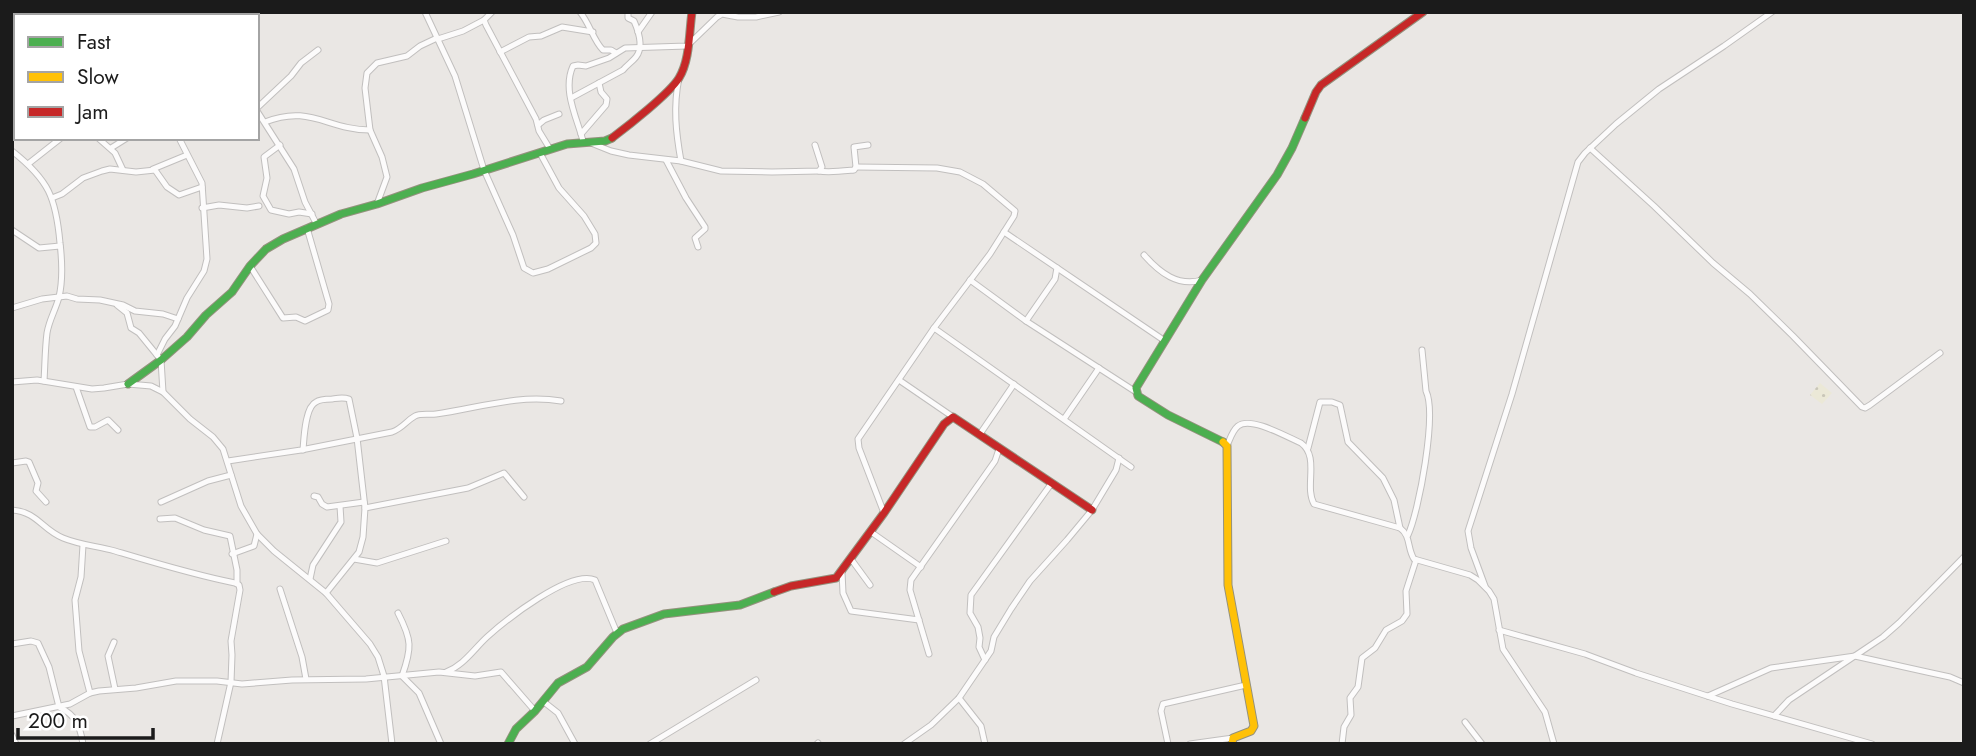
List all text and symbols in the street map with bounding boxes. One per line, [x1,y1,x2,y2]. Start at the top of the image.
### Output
legend [14,14,259,140]
text: Fast [77,27,110,57]
text: Slow [77,62,119,92]
text: Jam [74,97,109,127]
scale bar [18,696,152,740]
text: 200 m [28,706,88,736]

